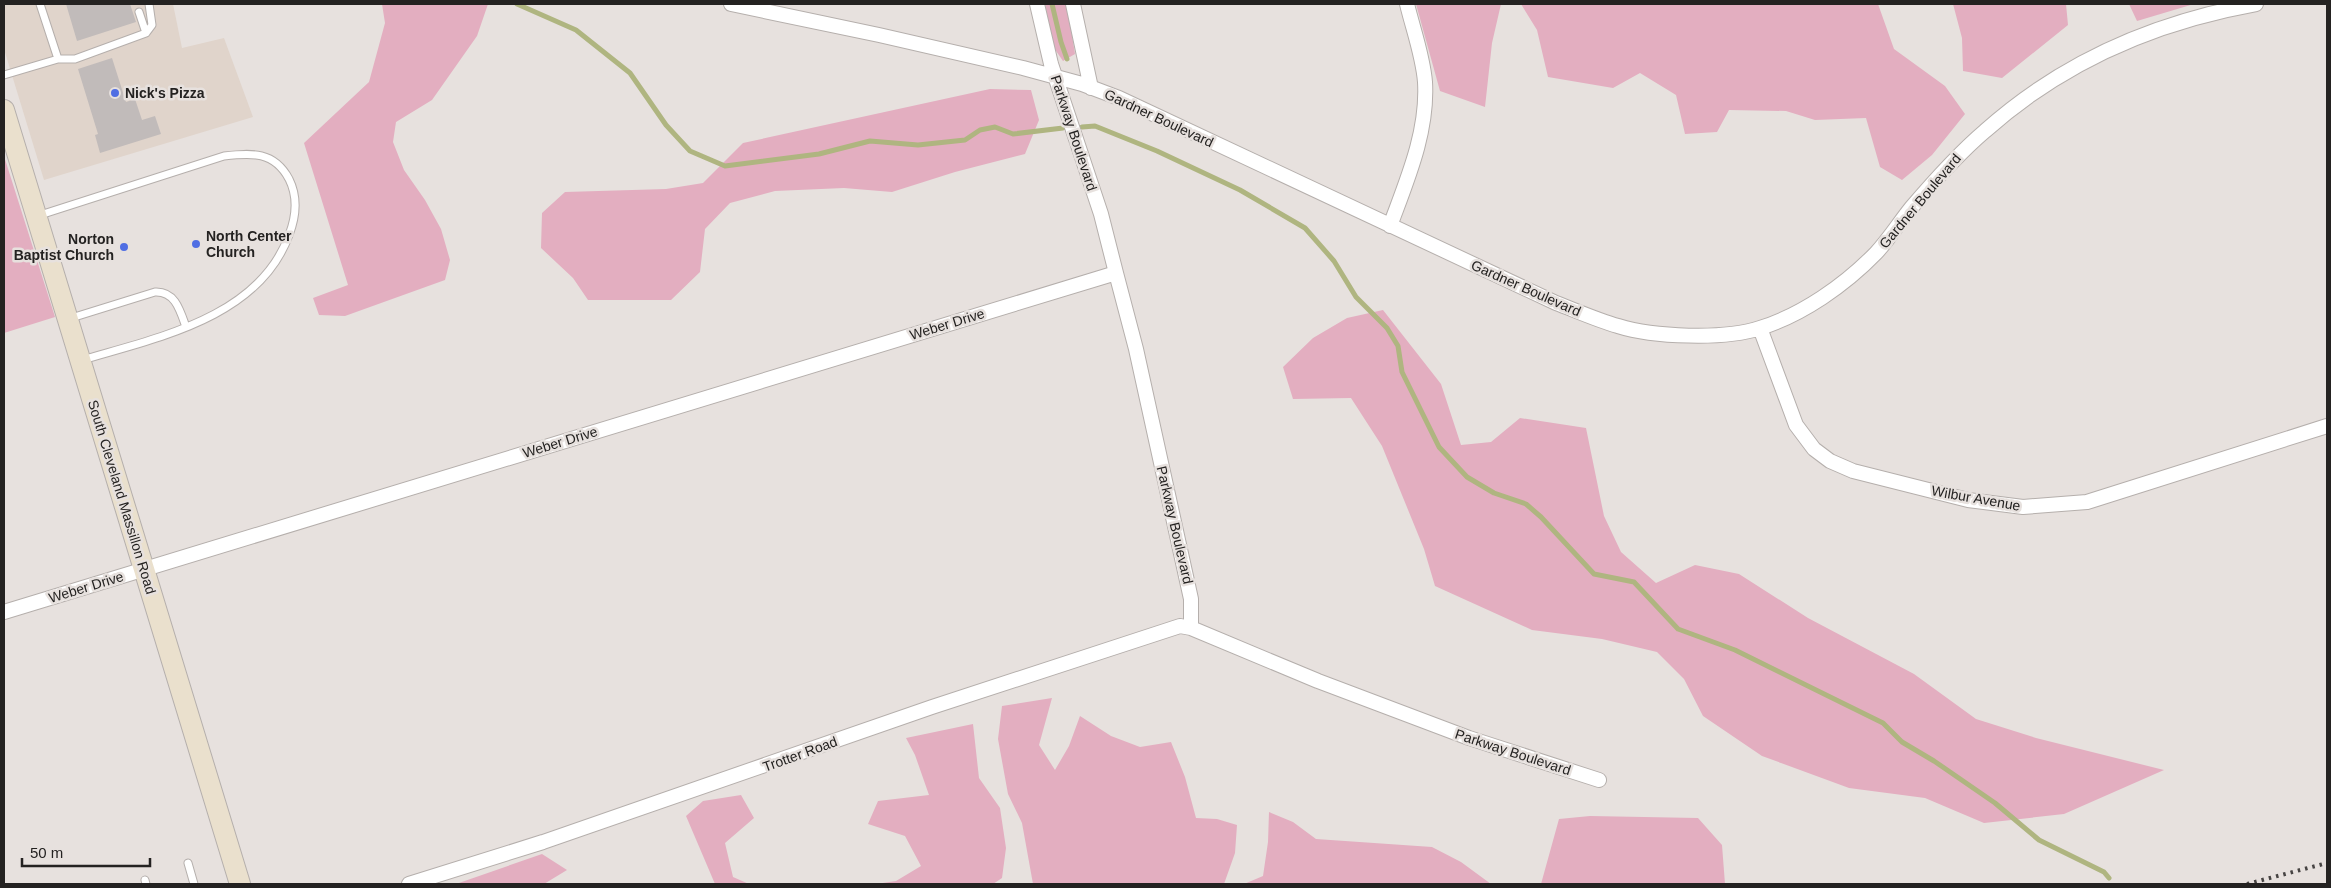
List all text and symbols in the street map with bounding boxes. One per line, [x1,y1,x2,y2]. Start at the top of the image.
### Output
street label: Parkway Boulevard [1048,73,1100,193]
place label: Nick's Pizza [125,85,205,101]
street label: Gardner Boulevard [1102,86,1216,150]
marker: Nick's Pizza [109,87,121,99]
street label: Gardner Boulevard [1876,151,1964,251]
place label: North Center Church [206,228,292,260]
place label: Norton Baptist Church [14,231,114,263]
marker: North Center Church [190,238,202,250]
marker: Norton Baptist Church [118,241,130,253]
street label: Gardner Boulevard [1469,257,1583,319]
street label: Weber Drive [908,305,987,343]
street label: South Cleveland Massillon Road [85,398,159,596]
street label: Weber Drive [521,423,600,461]
street label: Parkway Boulevard [1154,464,1196,586]
street label: Wilbur Avenue [1930,482,2022,514]
street label: Weber Drive [47,568,126,606]
street label: Parkway Boulevard [1453,726,1573,778]
street label: Trotter Road [761,733,839,775]
scale bar [22,836,150,868]
text: 50 m [30,844,63,861]

